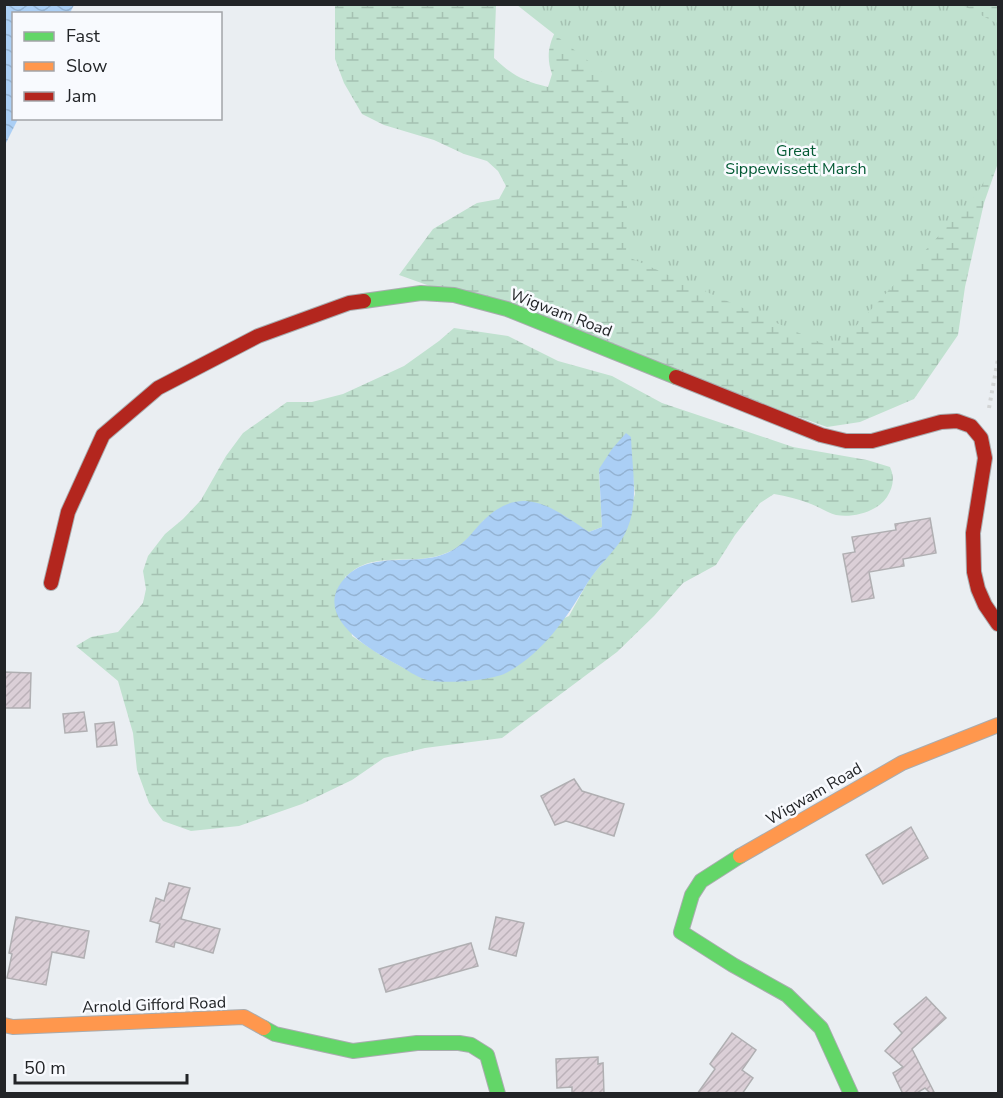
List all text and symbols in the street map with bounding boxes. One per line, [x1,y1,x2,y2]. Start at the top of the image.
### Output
legend [12,12,222,120]
text: Fast [66,24,101,48]
text: Slow [66,54,107,78]
text: Jam [65,84,97,108]
park label: Great Sippewissett Marsh [725,140,867,180]
street label: Wigwam Road [507,283,615,343]
street label: Wigwam Road [762,758,866,830]
street label: Arnold Gifford Road [82,991,226,1019]
scale bar [15,1047,188,1085]
text: 50 m [24,1056,66,1080]

